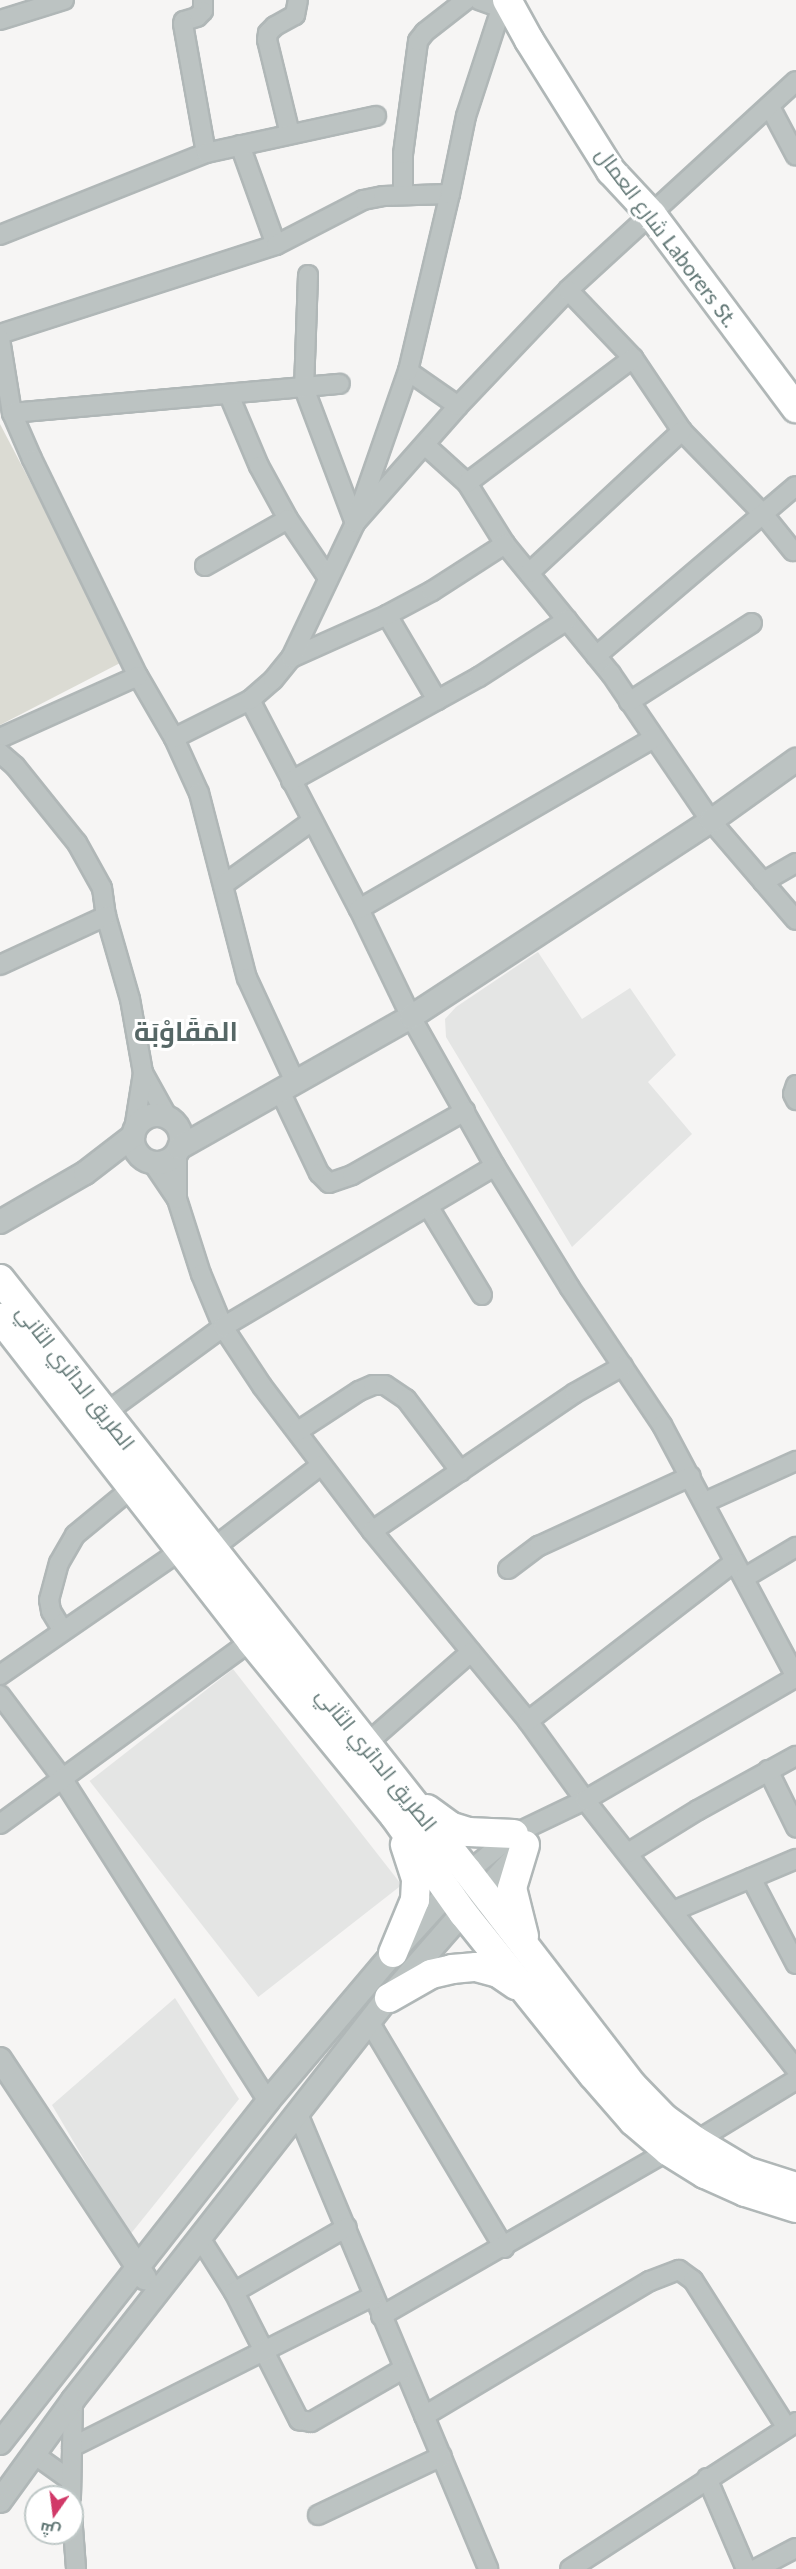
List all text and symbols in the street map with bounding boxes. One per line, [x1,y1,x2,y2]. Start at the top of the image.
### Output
street label: شارع العمال Laborers St. [591,142,743,332]
district label: المَقَاوْبَة [134,1015,238,1047]
street label: الطريق الدائري الثاني [11,1299,141,1455]
street label: الطريق الدائري الثاني [311,1682,443,1836]
north arrow [24,2485,84,2545]
text: ش [38,2519,62,2543]

